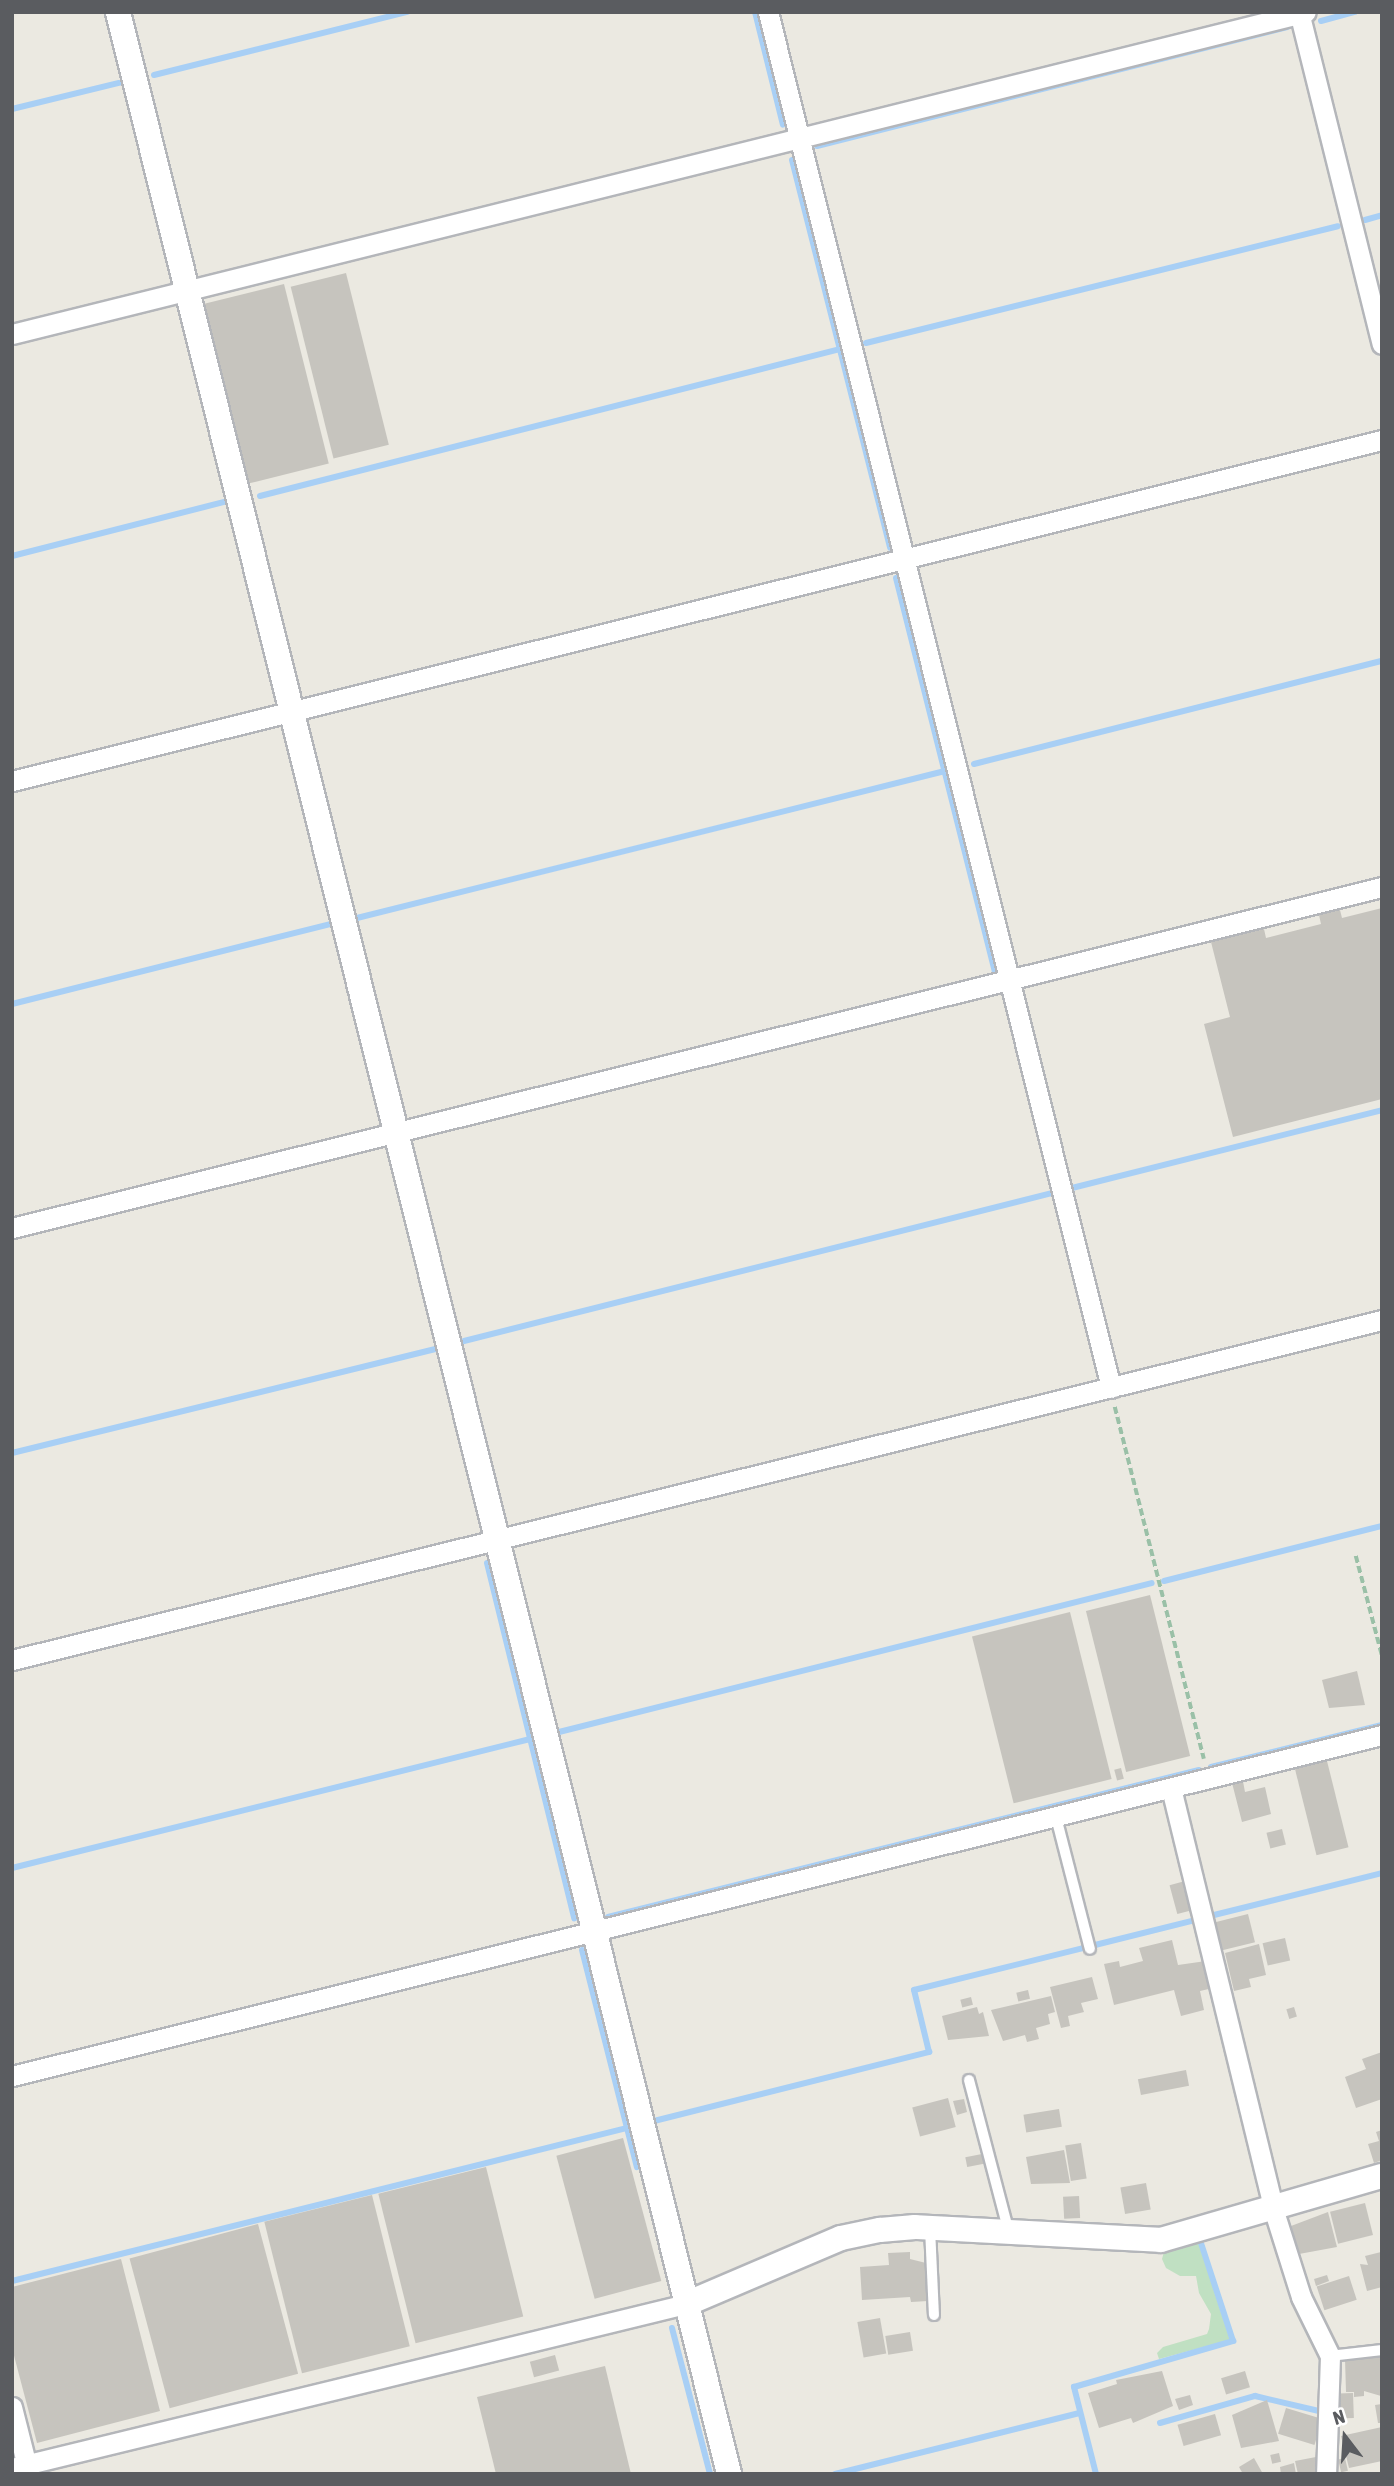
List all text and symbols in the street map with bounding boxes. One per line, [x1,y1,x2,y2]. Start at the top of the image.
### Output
north arrow [1310,2402,1380,2472]
text: N [1330,2405,1347,2429]

